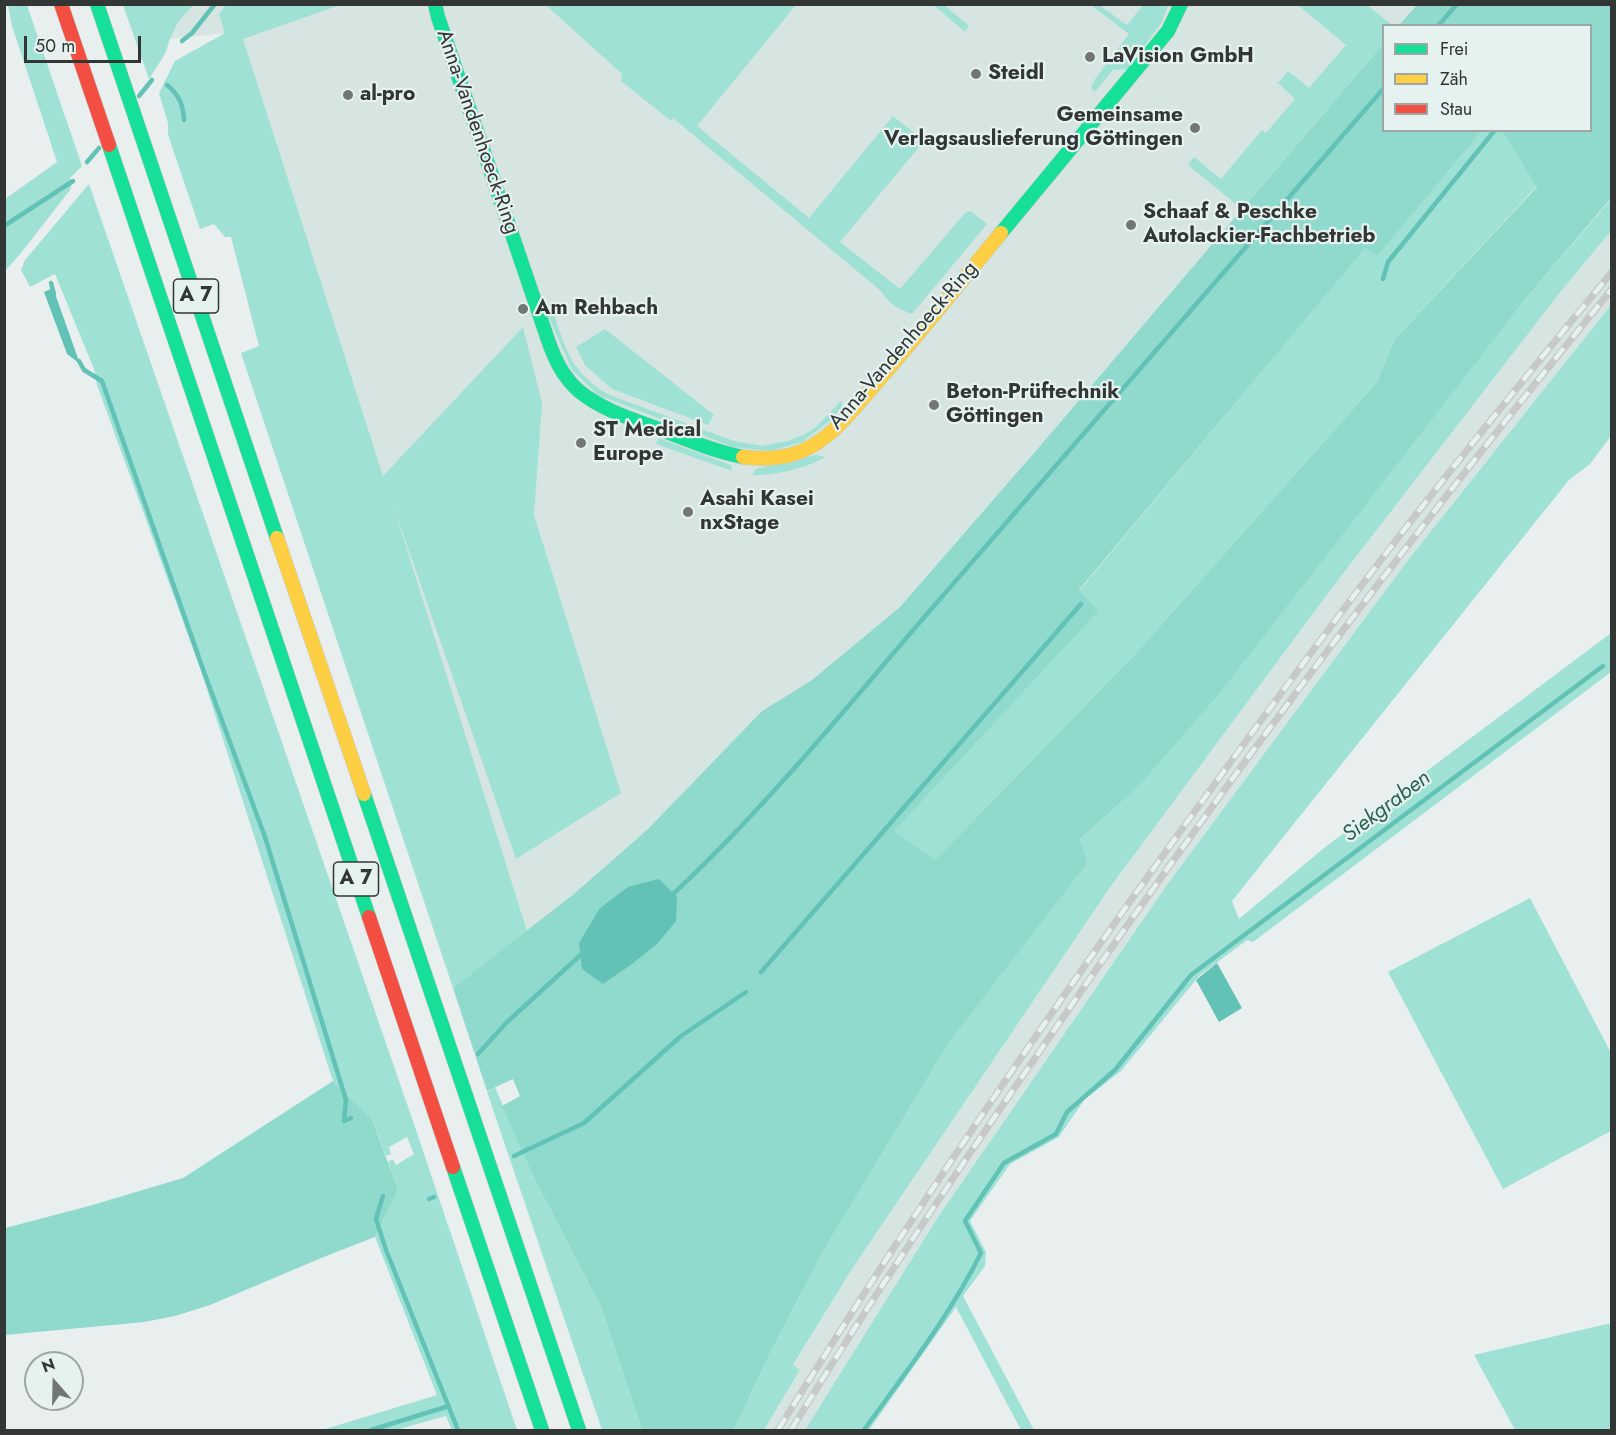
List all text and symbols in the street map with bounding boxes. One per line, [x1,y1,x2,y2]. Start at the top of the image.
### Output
scale bar [27,24,144,62]
legend [1382,24,1592,132]
street label: Anna-Vandenhoeck-Ring [430,27,524,237]
text: 50 m [35,33,75,59]
text: Frei [1440,36,1469,62]
place label: LaVision GmbH [1102,44,1254,70]
marker: LaVision GmbH [1083,50,1097,64]
place label: Steidl [988,61,1044,87]
text: Zäh [1440,66,1468,92]
marker: Steidl [969,67,983,81]
place label: al-pro [360,82,415,108]
marker: al-pro [341,88,355,102]
text: Stau [1440,96,1472,122]
place label: Gemeinsame Verlagsauslieferung Göttingen [884,103,1183,153]
marker: Gemeinsame Verlagsauslieferung Göttingen [1188,121,1202,135]
place label: Schaaf & Peschke Autolackier-Fachbetrieb [1143,200,1375,250]
marker: Schaaf & Peschke Autolackier-Fachbetrieb [1124,218,1138,232]
street label: Anna-Vandenhoeck-Ring [824,257,984,435]
road number: A 7 [174,279,218,313]
place label: Am Rehbach [535,296,658,322]
marker: Am Rehbach [516,302,530,316]
place label: Beton-Prüftechnik Göttingen [946,380,1119,430]
marker: Beton-Prüftechnik Göttingen [927,398,941,412]
place label: ST Medical Europe [593,418,701,468]
marker: ST Medical Europe [574,436,588,450]
place label: Asahi Kasei nxStage [700,487,814,537]
marker: Asahi Kasei nxStage [681,505,695,519]
water label: Siekgraben [1338,765,1436,849]
road number: A 7 [334,862,378,896]
north arrow [24,1351,84,1411]
text: N [38,1353,58,1378]

